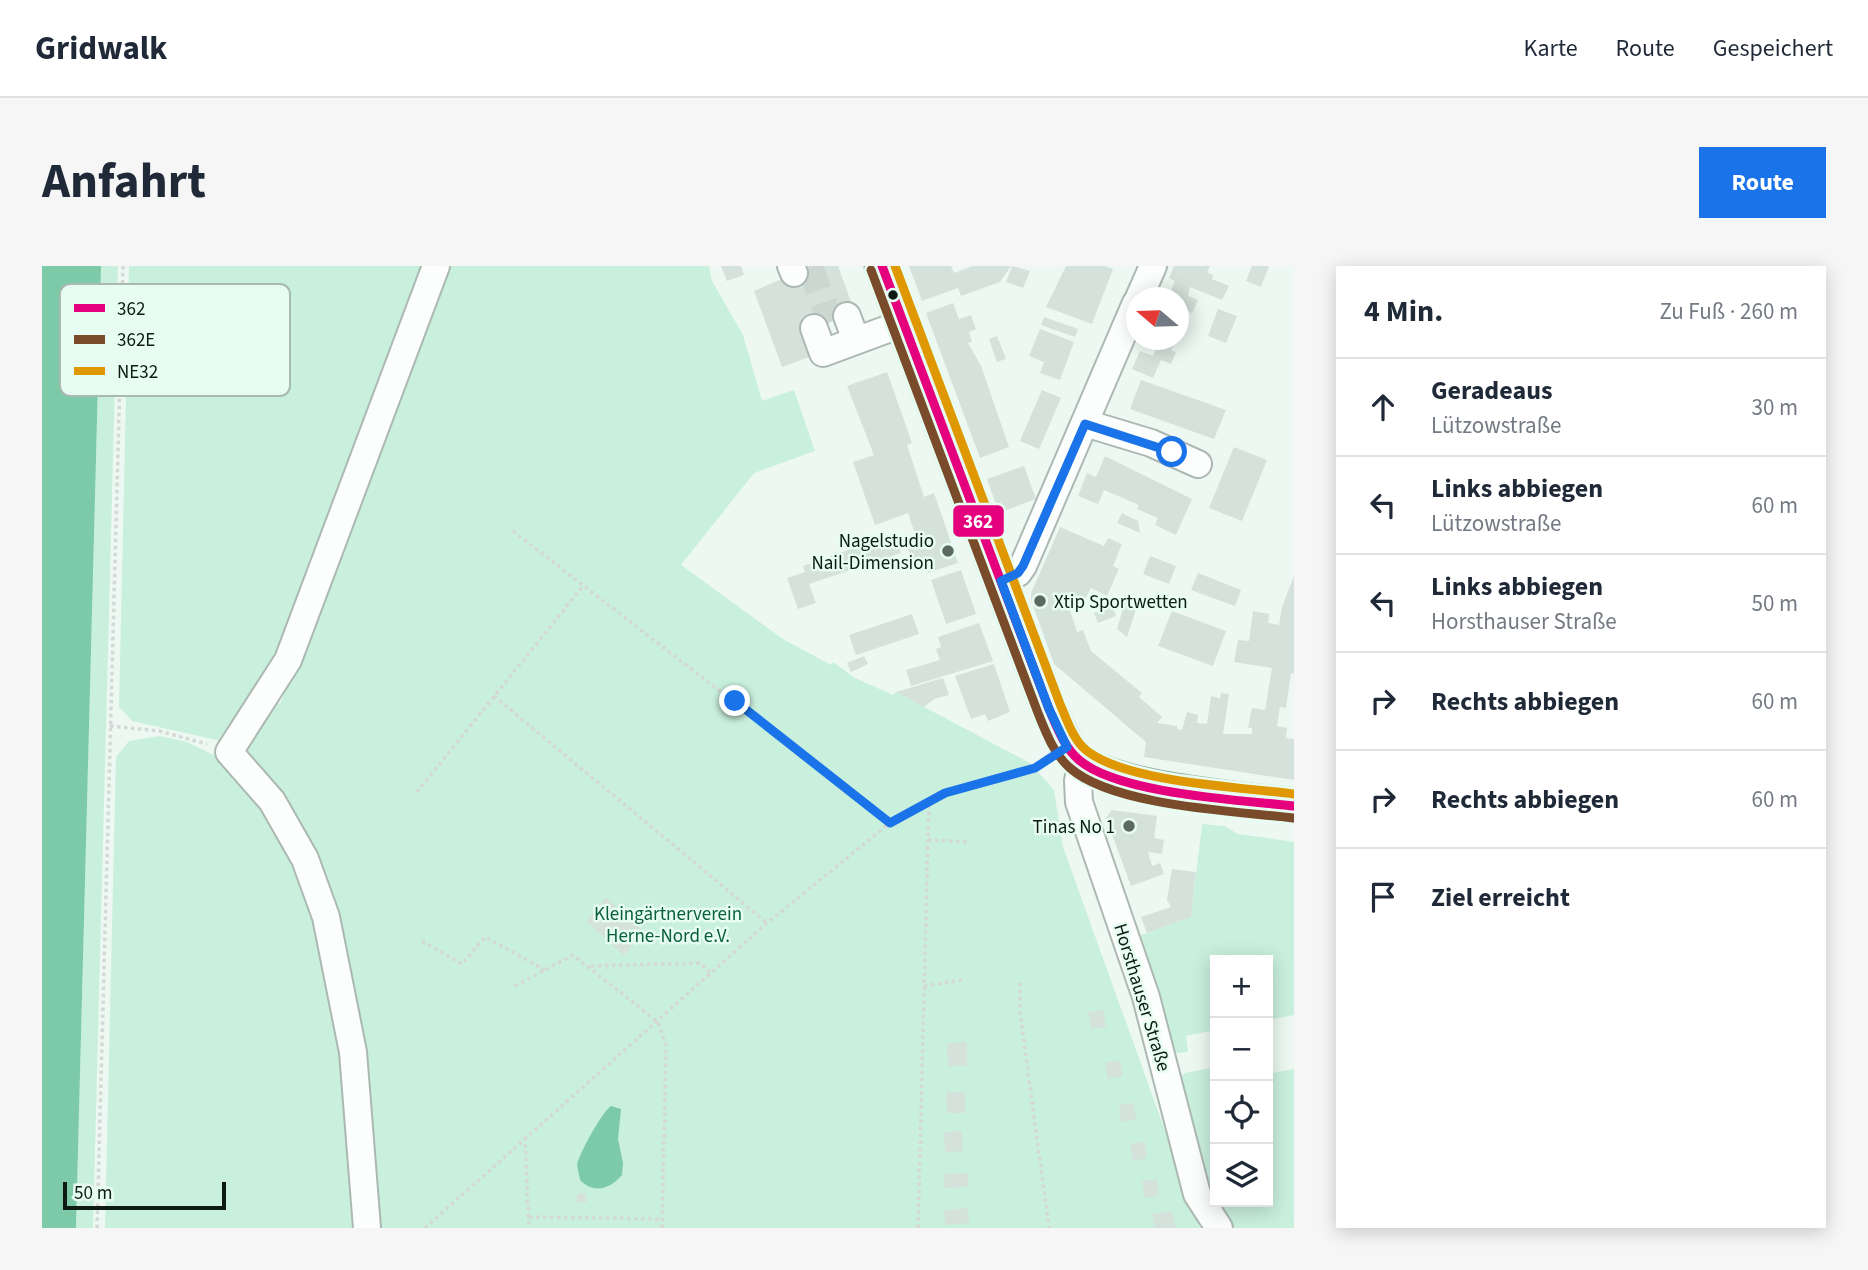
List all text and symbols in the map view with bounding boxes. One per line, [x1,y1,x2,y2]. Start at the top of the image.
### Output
text: Gridwalk [35,25,167,72]
text: Karte [1524,31,1578,66]
text: Route [1616,31,1675,66]
text: Gespeichert [1713,31,1833,66]
text: Anfahrt [42,147,206,217]
button: Route [1699,147,1826,218]
legend [60,284,290,396]
north arrow [1126,287,1189,350]
unlabelled marker [886,288,900,302]
text: 4 Min. [1364,290,1443,333]
text: Zu Fuß · 260 m [1659,295,1798,328]
text: 362 [117,296,145,323]
text: 362E [117,327,155,354]
text: NE32 [117,359,158,386]
text: Geradeaus [1431,372,1552,409]
icon: ahead [1364,388,1402,426]
text: 30 m [1751,391,1798,424]
text: Lützowstraße [1431,409,1561,442]
route start [1156,436,1187,467]
text: Links abbiegen [1431,470,1603,507]
icon: left [1364,486,1402,524]
text: 60 m [1751,489,1798,522]
line badge: 362 [952,504,1005,538]
text: Lützowstraße [1431,507,1561,540]
text: 362 [963,509,993,536]
place label: Nagelstudio Nail-Dimension [811,528,934,577]
marker: Nagelstudio Nail-Dimension [940,543,956,559]
text: Links abbiegen [1431,568,1603,605]
icon: left [1364,584,1402,622]
text: 50 m [1751,587,1798,620]
place label: Xtip Sportwetten [1054,589,1188,616]
marker: Xtip Sportwetten [1032,593,1048,609]
text: Horsthauser Straße [1431,605,1617,638]
icon: right [1364,682,1402,720]
text: Rechts abbiegen [1431,683,1619,720]
route end [719,685,750,716]
text: 60 m [1751,685,1798,718]
icon: right [1364,780,1402,818]
text: Rechts abbiegen [1431,781,1619,818]
text: 60 m [1751,783,1798,816]
place label: Tinas No 1 [1033,814,1115,841]
marker: Tinas No 1 [1121,818,1137,834]
icon: arrive [1364,878,1402,916]
text: Ziel erreicht [1431,879,1570,916]
park label: Kleingärtnerverein Herne-Nord e.V. [594,901,742,950]
street label: Horsthauser Straße [1106,920,1177,1075]
map controls [1210,955,1273,1207]
button: + [1210,955,1273,1018]
button: − [1210,1018,1273,1081]
button: locate [1210,1081,1273,1144]
button: layers [1210,1144,1273,1207]
scale bar [63,1179,226,1211]
text: 50 m [74,1180,112,1207]

